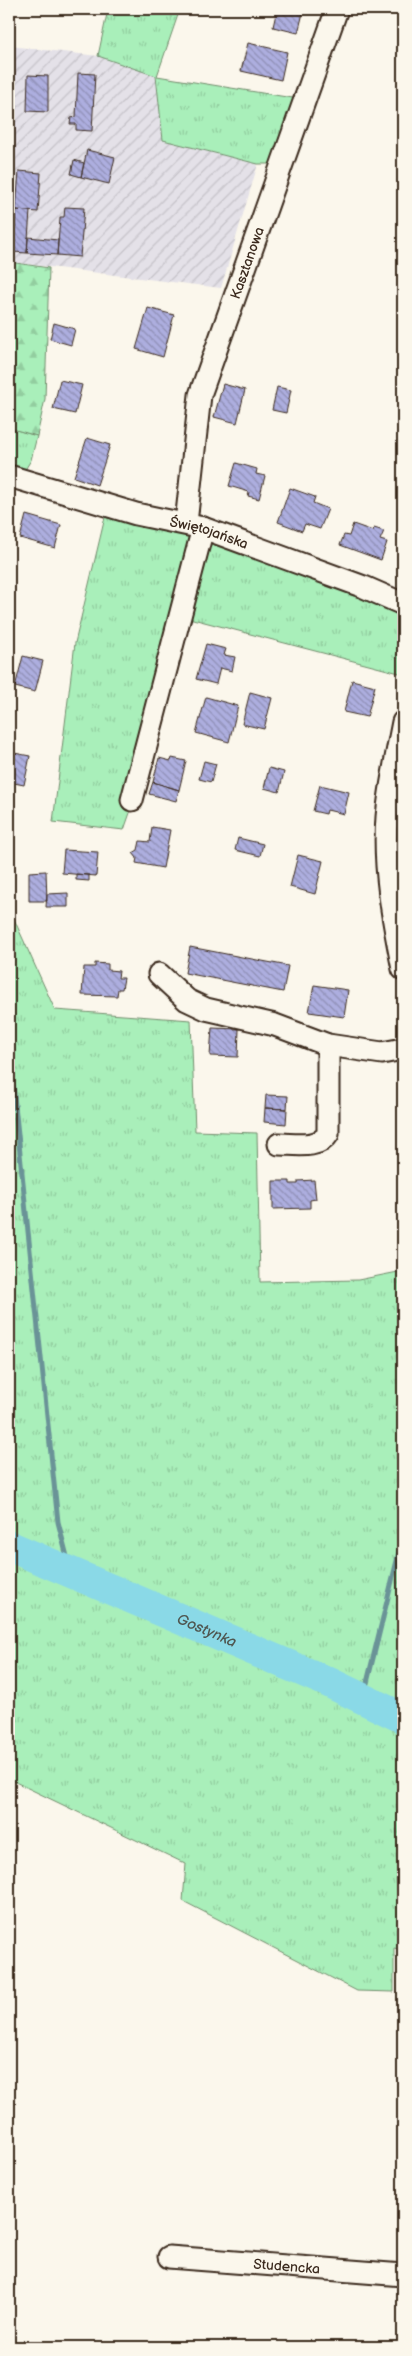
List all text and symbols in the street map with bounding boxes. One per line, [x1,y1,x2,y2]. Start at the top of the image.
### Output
street label: Kasztanowa [227,225,268,301]
street label: Świętojańska [168,512,251,553]
water label: Gostynka [174,1610,239,1652]
street label: Studencka [253,2256,321,2278]

